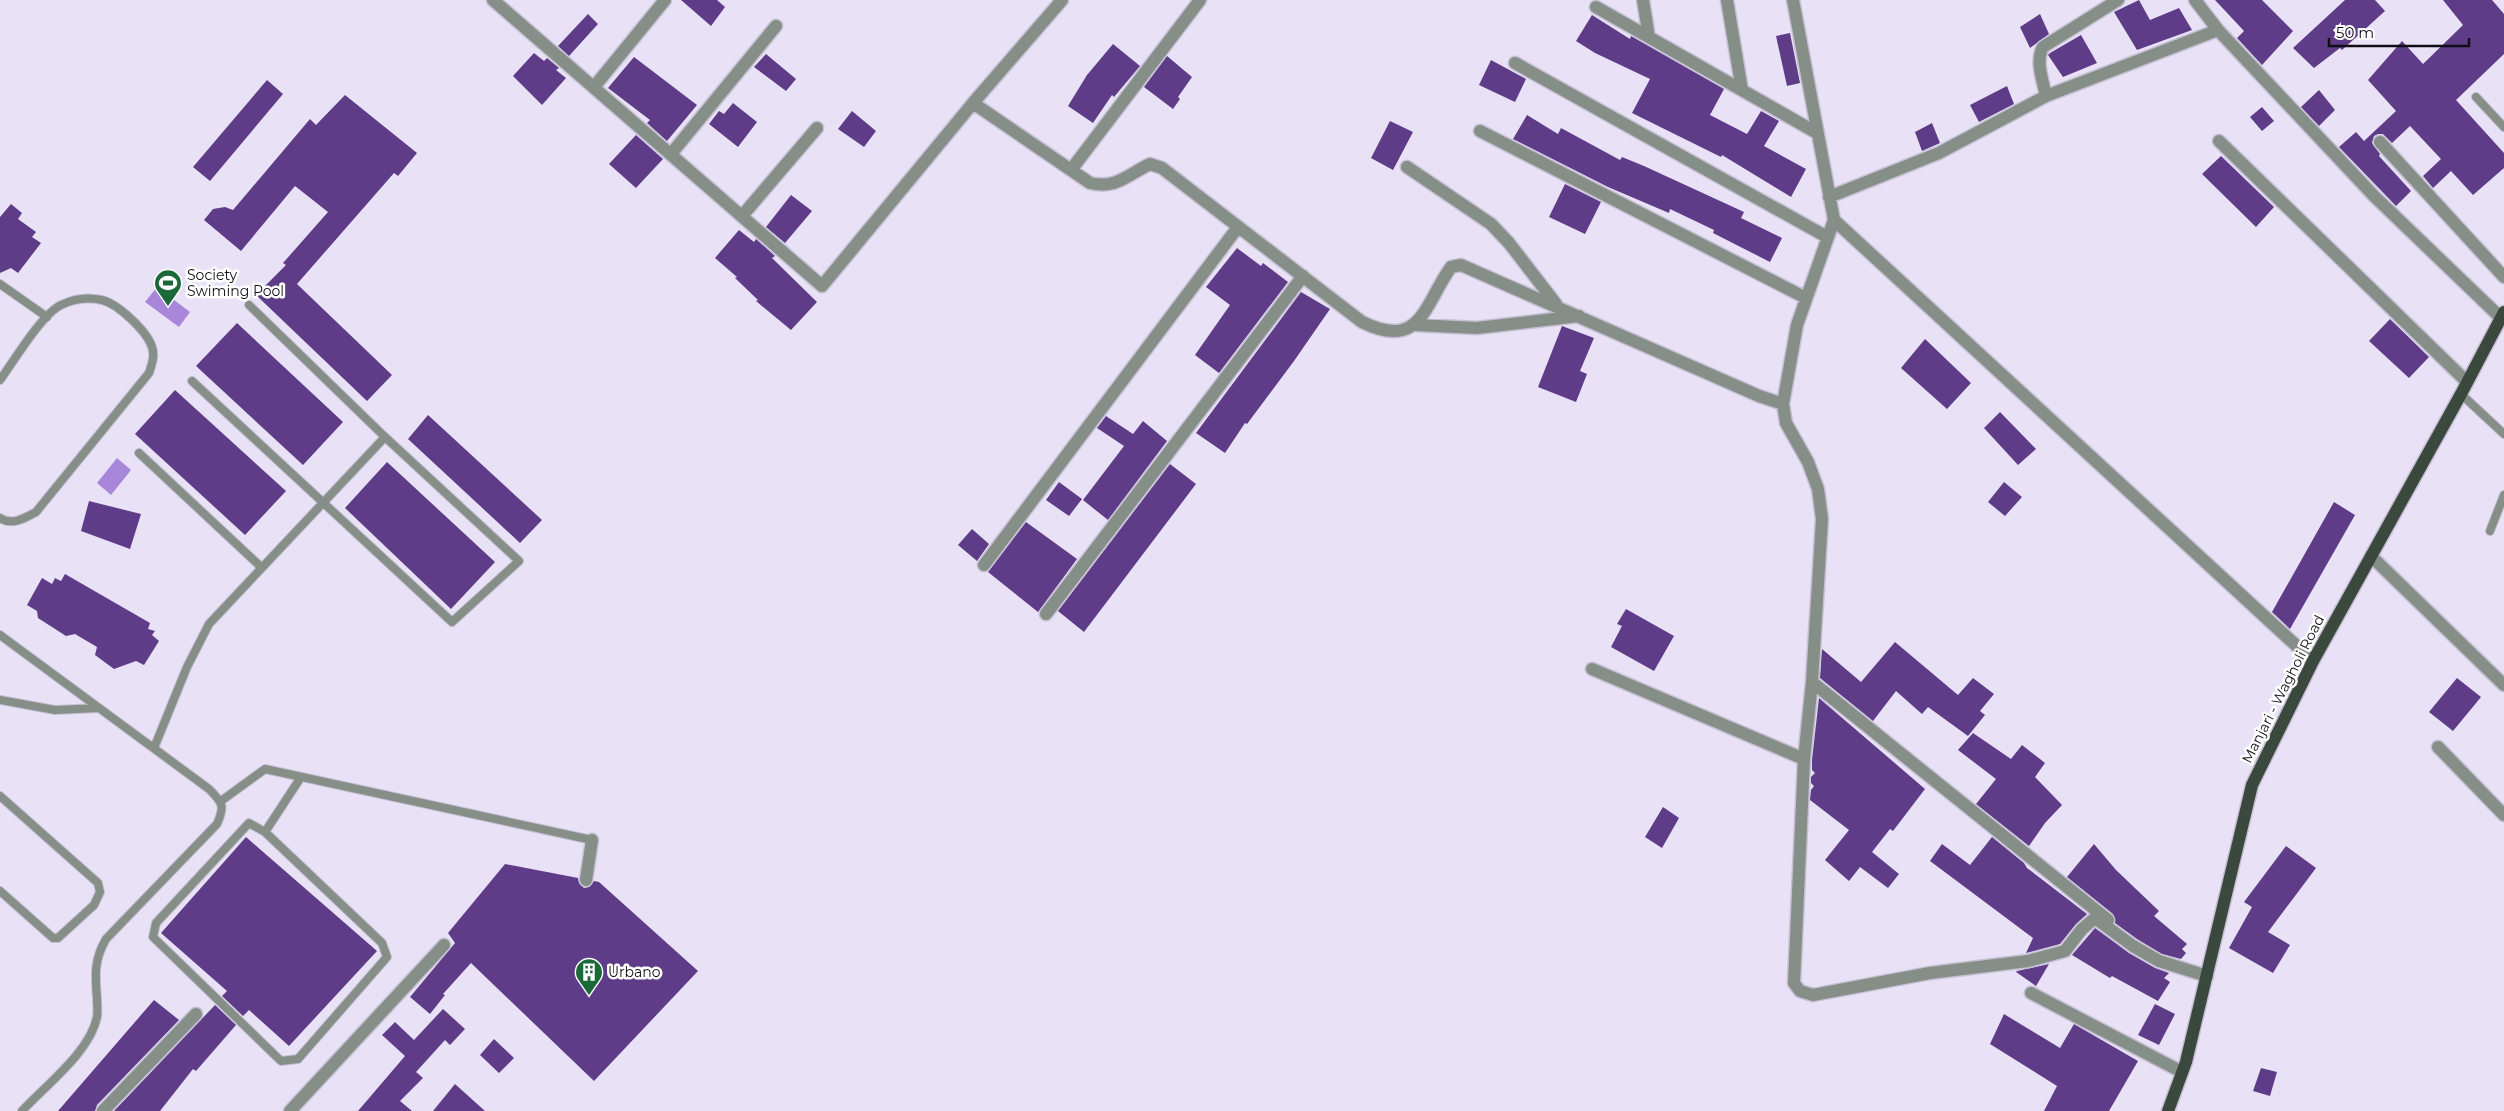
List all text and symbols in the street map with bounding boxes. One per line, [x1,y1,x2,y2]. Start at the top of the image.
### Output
scale bar [2329,15,2469,47]
text: 50 m [2336,23,2374,42]
place label: Society Swiming Pool [187,266,284,300]
sports icon: Society Swiming Pool [153,268,183,307]
street label: Manjari - Wagholi Road [2238,612,2328,766]
building icon: Urbano [574,957,604,996]
place label: Urbano [608,963,661,981]

